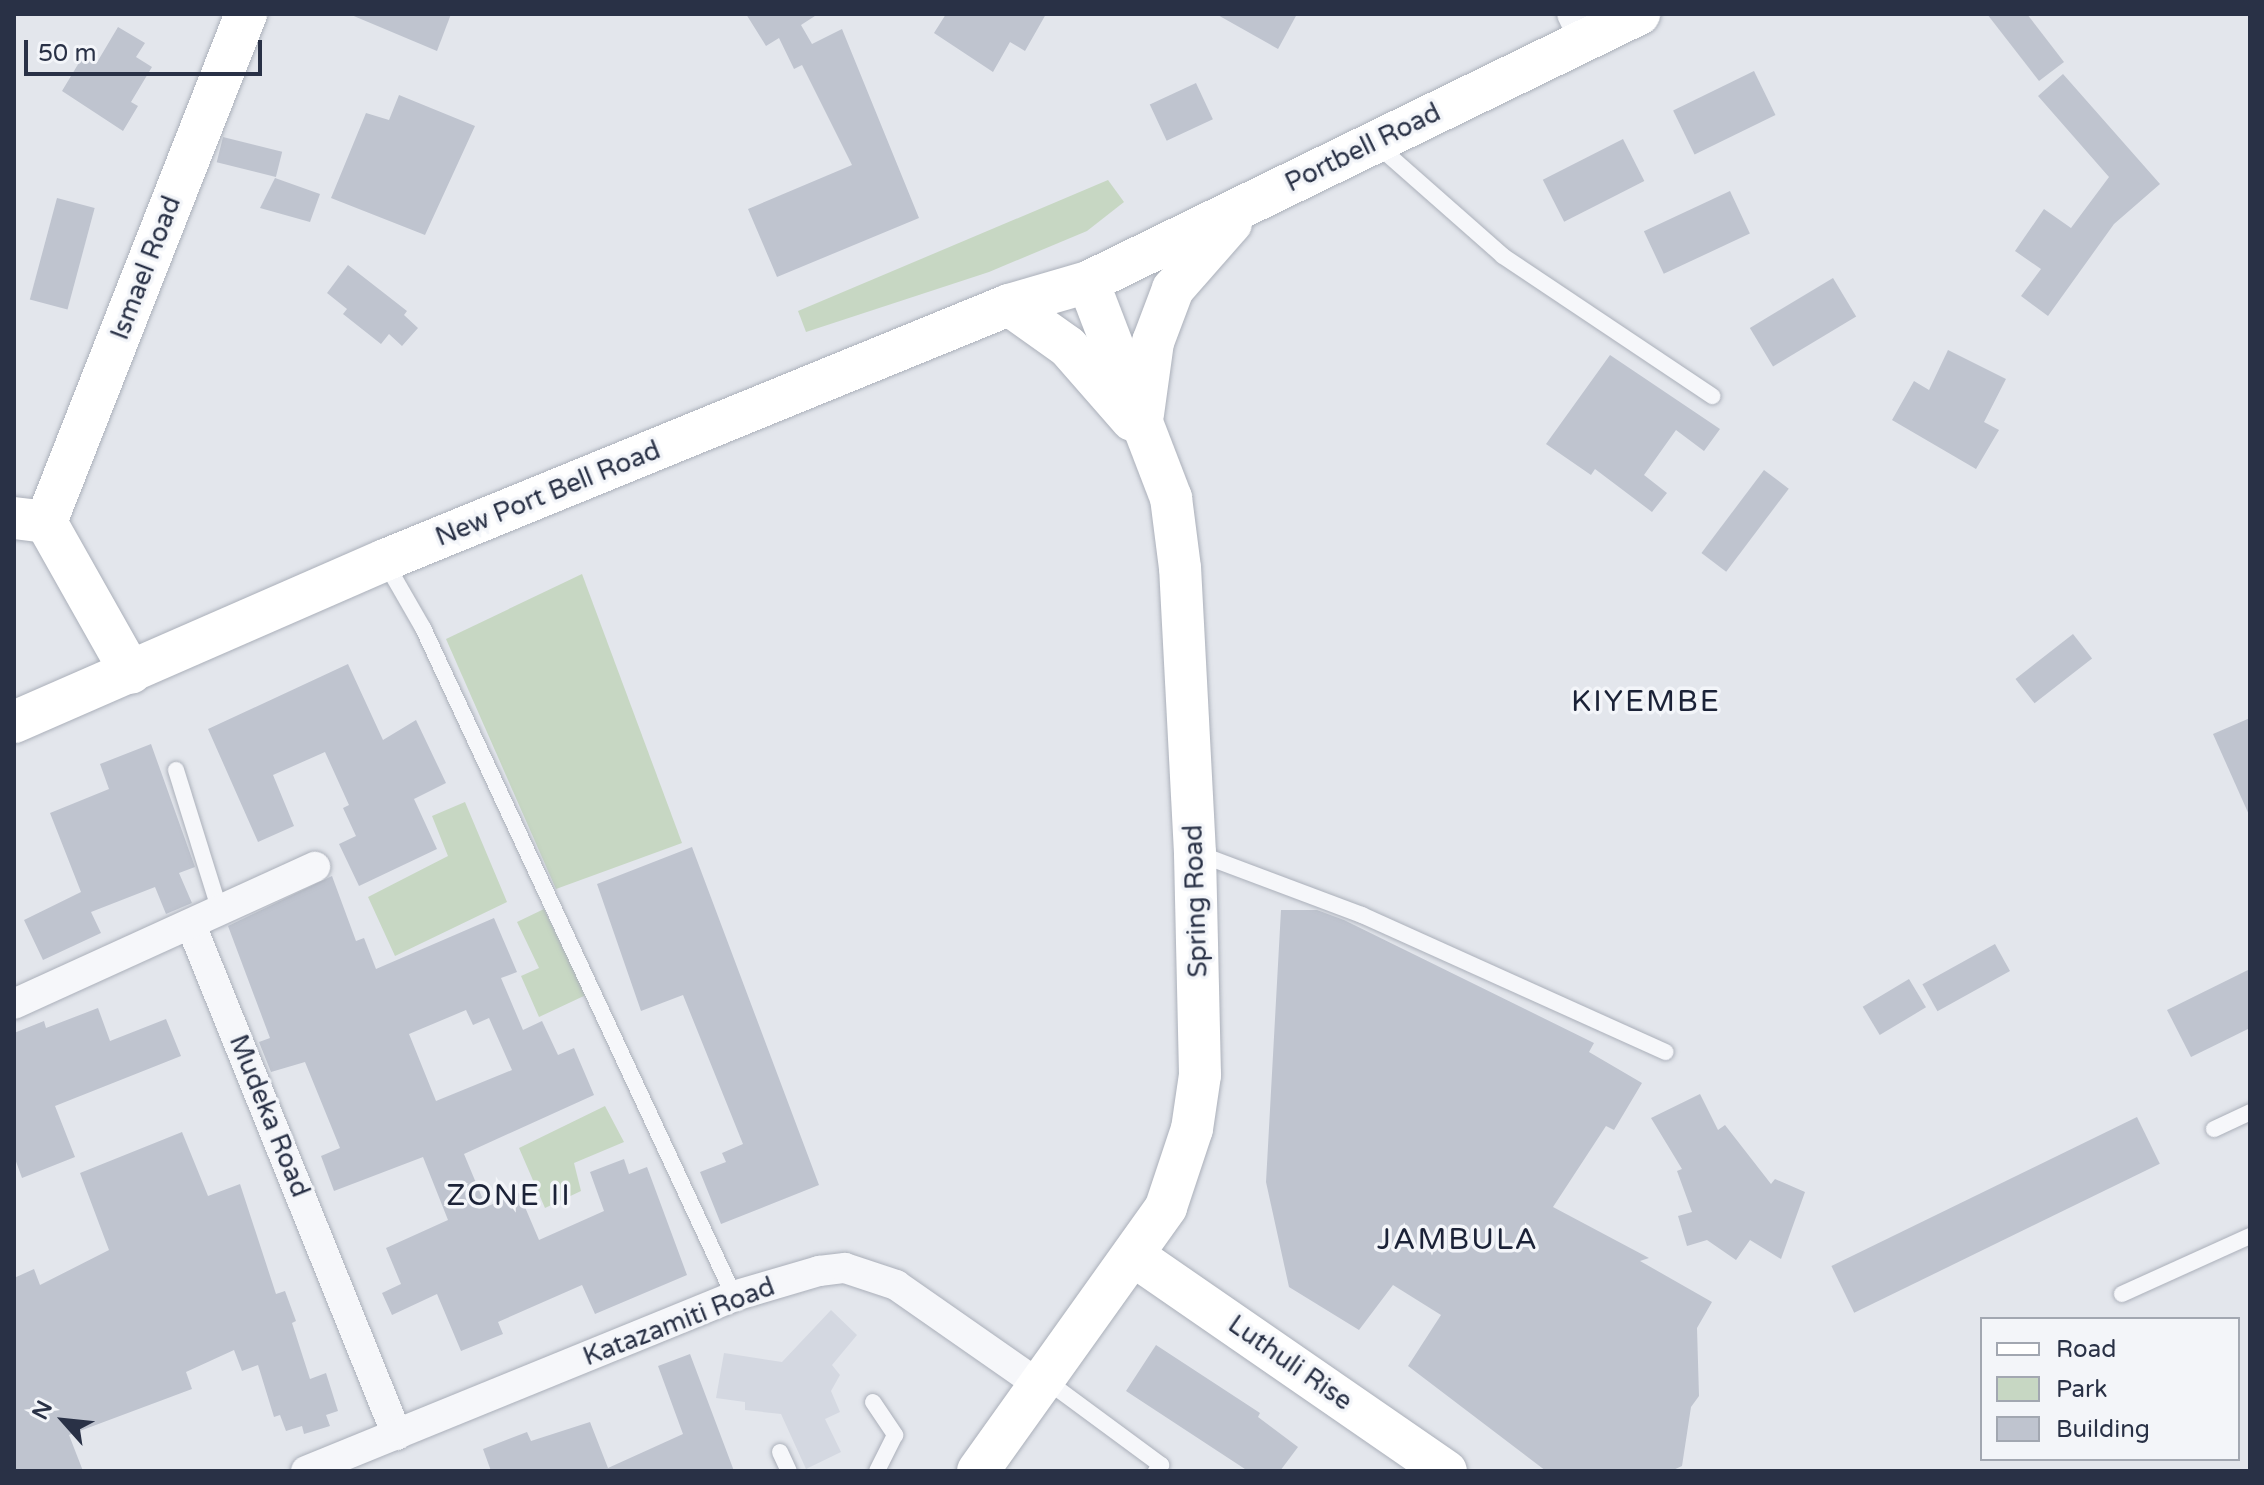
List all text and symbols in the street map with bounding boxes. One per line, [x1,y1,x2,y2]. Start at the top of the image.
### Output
scale bar [28,24,266,74]
text: 50 m [38,39,96,68]
street label: Portbell Road [1280,97,1446,199]
street label: Ismael Road [104,192,188,344]
street label: New Port Bell Road [431,435,665,553]
district label: KIYEMBE [1571,684,1721,720]
street label: Spring Road [1178,824,1214,978]
street label: Mudeka Road [222,1030,316,1202]
district label: ZONE II [446,1178,572,1214]
district label: JAMBULA [1377,1222,1539,1258]
street label: Katazamiti Road [579,1271,779,1373]
street label: Luthuli Rise [1222,1309,1358,1417]
legend [1980,1317,2240,1461]
text: Road [2056,1335,2116,1364]
text: Park [2056,1375,2107,1404]
north arrow [24,1381,104,1461]
text: N [27,1396,58,1424]
text: Building [2056,1415,2150,1444]

